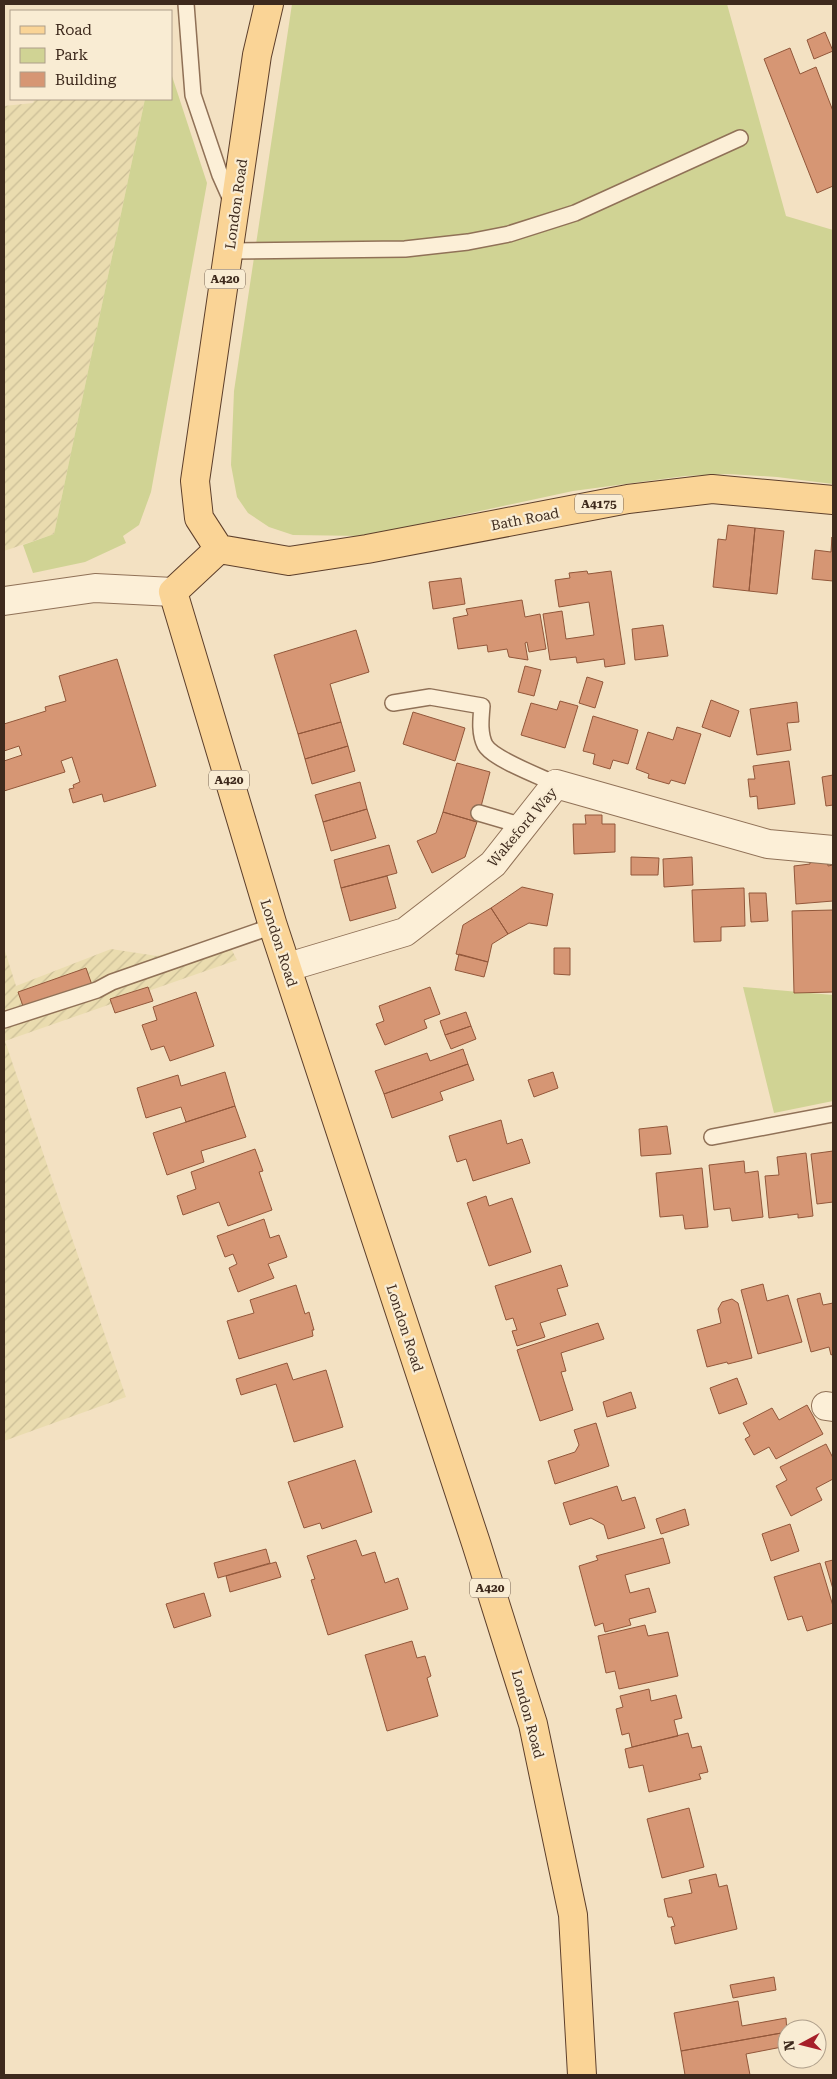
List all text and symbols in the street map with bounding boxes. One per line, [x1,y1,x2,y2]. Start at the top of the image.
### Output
legend [10,10,172,100]
text: Road [55,21,92,39]
text: Park [55,46,89,64]
text: Building [55,71,117,89]
street label: London Road [222,158,250,250]
road number: A420 [205,270,245,288]
road number: A4175 [575,494,623,514]
street label: Bath Road [490,505,560,533]
road number: A420 [209,770,249,790]
street label: Wakeford Way [484,784,560,870]
street label: London Road [257,897,301,989]
street label: London Road [383,1282,427,1374]
road number: A420 [470,1579,510,1598]
street label: London Road [509,1668,547,1760]
north arrow [777,2019,827,2069]
text: N [780,2039,798,2052]

